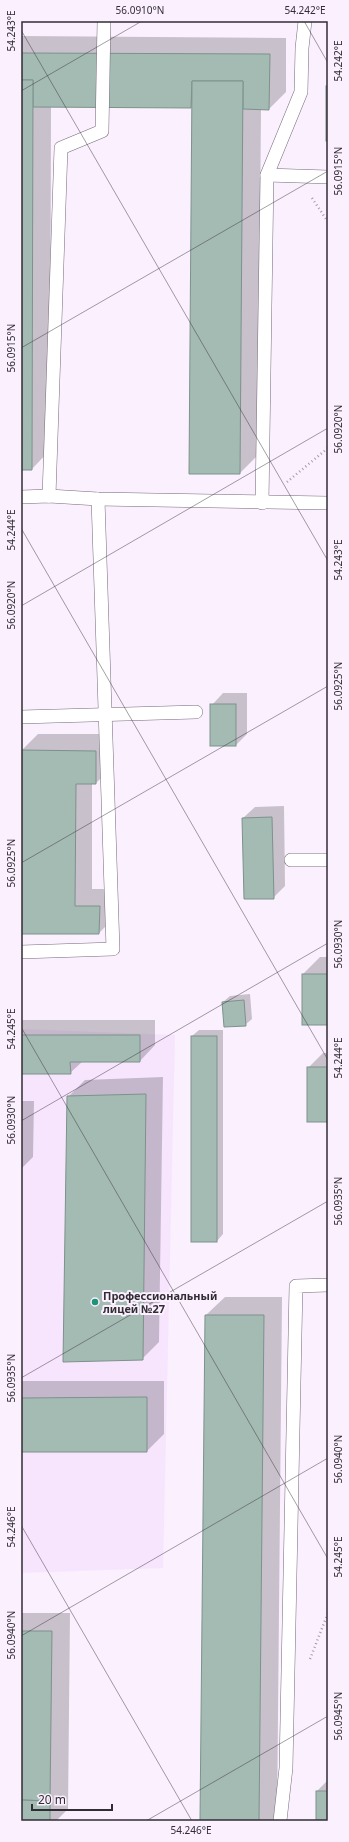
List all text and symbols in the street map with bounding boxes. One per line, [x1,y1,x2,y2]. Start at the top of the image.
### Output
text: 56.0910°N [116,3,164,17]
text: 54.242°E [284,3,326,17]
text: 54.243°E [4,10,18,52]
text: 54.242°E [331,40,345,82]
text: 56.0915°N [331,147,345,195]
text: 56.0915°N [4,324,18,372]
text: 56.0920°N [331,405,345,453]
text: 54.244°E [4,509,18,551]
text: 54.243°E [331,539,345,581]
text: 56.0920°N [4,581,18,629]
text: 56.0925°N [331,662,345,710]
text: 56.0925°N [4,839,18,887]
text: 56.0930°N [331,920,345,968]
text: 54.245°E [4,1008,18,1050]
text: 54.244°E [331,1037,345,1079]
text: 56.0930°N [4,1096,18,1144]
text: 56.0935°N [331,1177,345,1225]
place label: Профессиональный лицей №27 [103,1288,217,1316]
marker: Профессиональный лицей №27 [90,1297,100,1307]
text: 56.0935°N [4,1354,18,1402]
text: 56.0940°N [331,1435,345,1483]
text: 54.246°E [4,1506,18,1548]
text: 54.245°E [331,1536,345,1578]
text: 56.0940°N [4,1611,18,1659]
text: 56.0945°N [331,1692,345,1740]
scale bar [32,1786,112,1812]
text: 20 m [38,1791,66,1808]
text: 54.246°E [170,1823,212,1837]

